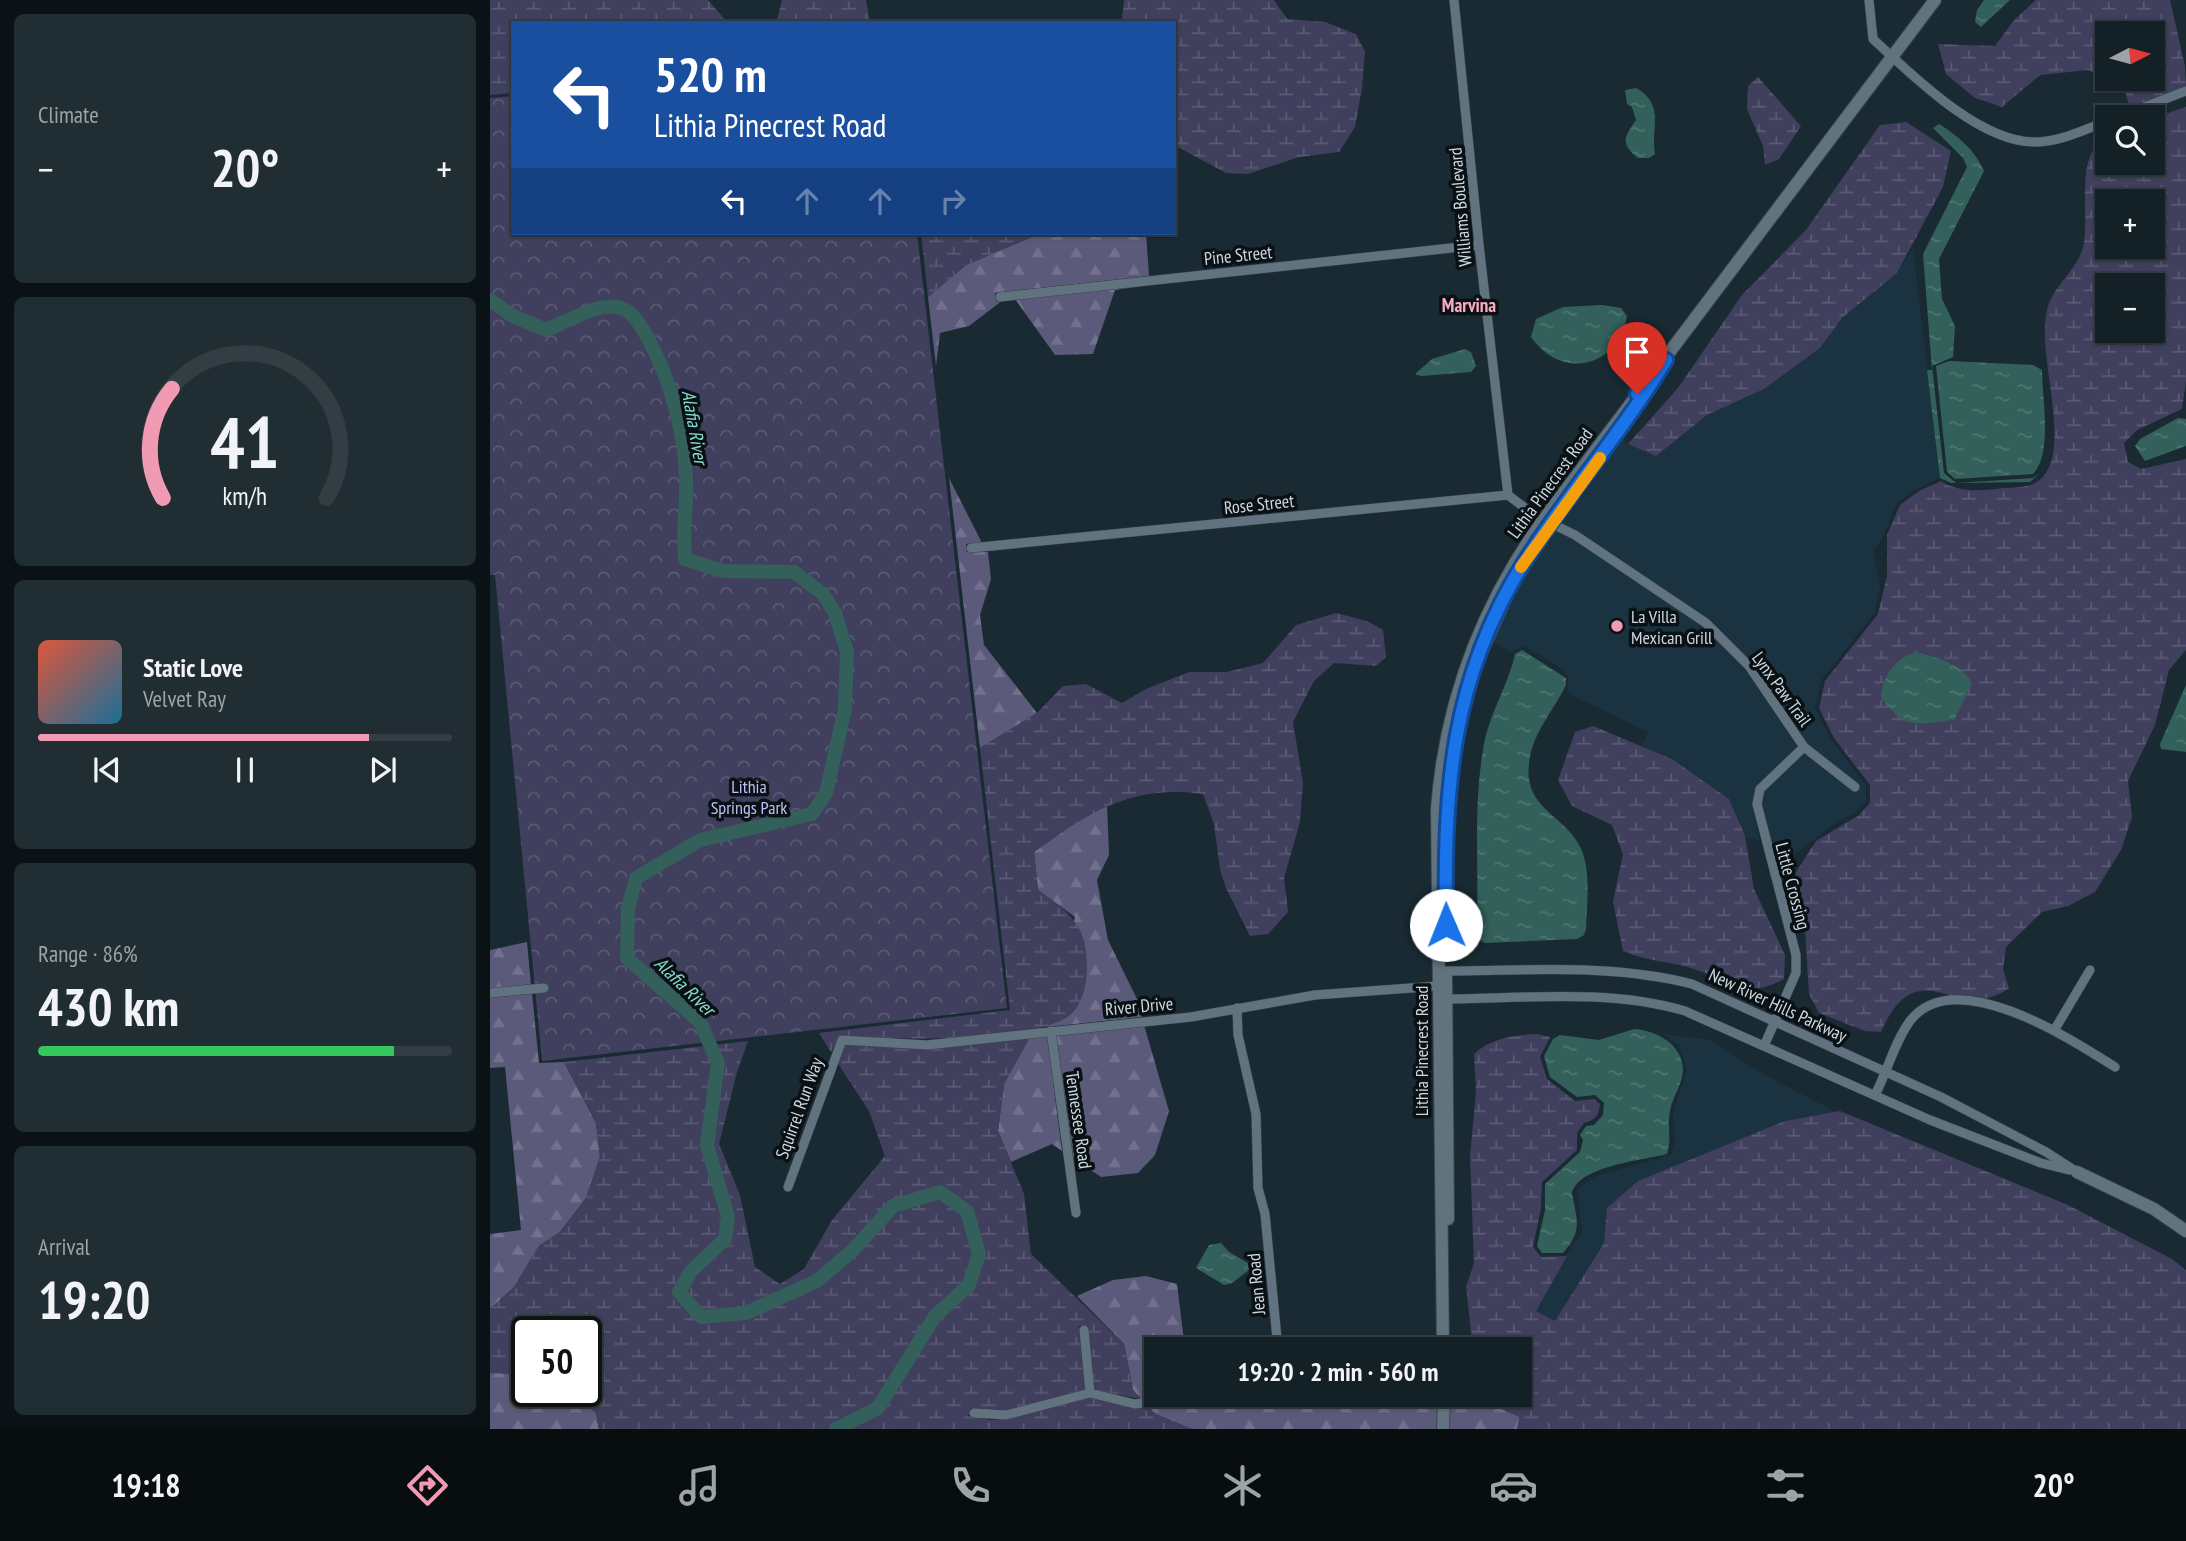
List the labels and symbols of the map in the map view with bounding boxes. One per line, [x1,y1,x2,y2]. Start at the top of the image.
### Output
north arrow [2095,21,2165,91]
street label: Williams Boulevard [1443,147,1477,267]
street label: Pine Street [1203,240,1273,270]
district label: Marvina [1442,293,1496,317]
pin [1607,322,1667,394]
water label: Alafia River [677,388,714,469]
street label: Lithia Pinecrest Road [1502,423,1598,543]
street label: Rose Street [1223,489,1295,519]
place label: La Villa Mexican Grill [1631,605,1713,649]
marker: La Villa Mexican Grill [1609,618,1625,634]
street label: Lynx Paw Trail [1747,647,1817,732]
park label: Lithia Springs Park [711,775,787,819]
street label: Little Crossing [1770,840,1816,932]
position arrow [1409,888,1483,962]
water label: Alafia River [650,951,722,1022]
street label: New River Hills Parkway [1705,963,1851,1047]
street label: Lithia Pinecrest Road [1410,986,1433,1116]
street label: River Drive [1104,992,1174,1020]
street label: Squirrel Run Way [770,1054,828,1162]
street label: Tennessee Road [1061,1070,1097,1170]
street label: Jean Road [1242,1252,1270,1317]
speed limit sign: 50 [511,1316,602,1407]

